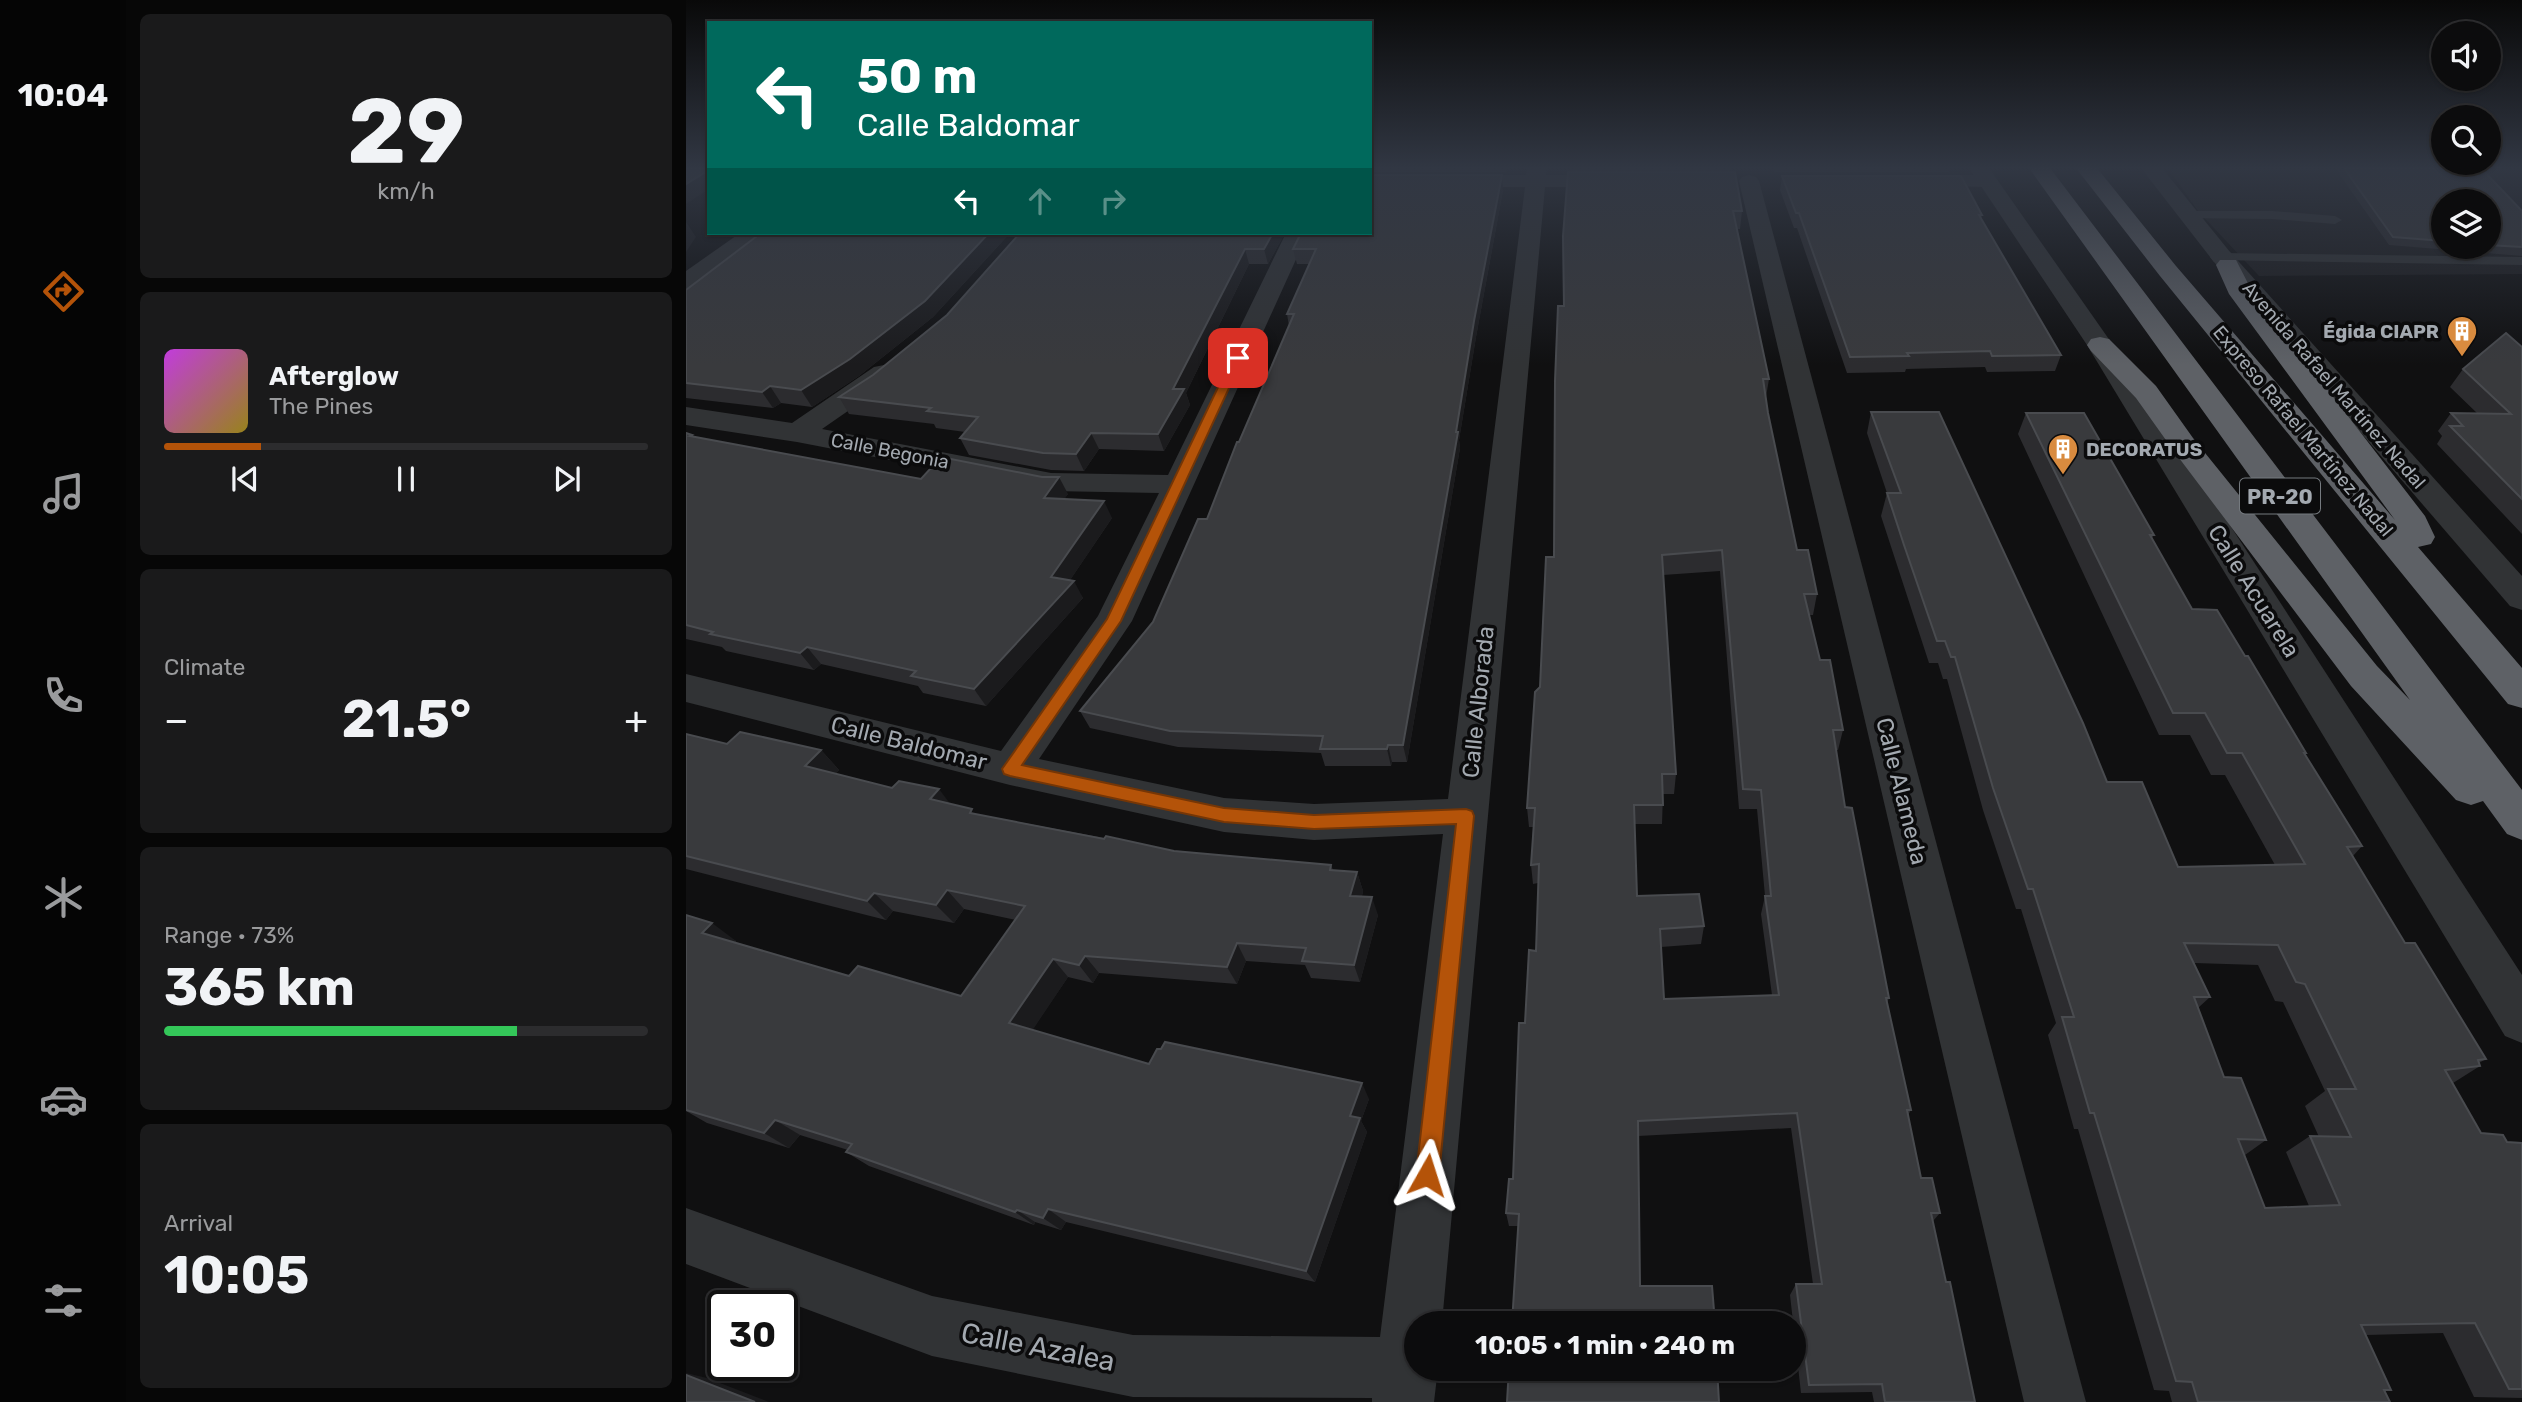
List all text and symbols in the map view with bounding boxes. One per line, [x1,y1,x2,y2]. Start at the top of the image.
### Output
map controls [2431,21,2501,259]
button: sound [2431,21,2501,91]
text: 50 m [857,47,977,105]
icon: left [742,49,833,140]
text: 10:04 [18,76,108,114]
text: 29 [347,77,465,185]
button: search [2431,105,2501,175]
text: Calle Baldomar [857,106,1080,144]
text: km/h [377,177,435,205]
icon: left [948,182,986,220]
icon: ahead [1021,182,1059,220]
icon: right [1094,182,1132,220]
button: layers [2431,189,2501,259]
icon: directions [39,267,88,316]
street label: Avenida Rafael Martínez Nadal [2238,277,2430,493]
building icon: Égida CIAPR [2445,314,2479,358]
place label: Égida CIAPR [2323,320,2439,343]
street label: Expreso Rafael Martínez Nadal [2208,321,2398,541]
pin [1208,328,1268,388]
icon: arrive [1219,339,1257,377]
text: Afterglow [269,361,399,392]
text: The Pines [269,392,373,420]
street label: Calle Begonia [829,428,951,474]
building icon: DECORATUS [2046,432,2080,476]
place label: DECORATUS [2086,438,2203,461]
icon: previous [226,460,264,498]
icon: pause [387,460,425,498]
icon: next [548,460,586,498]
icon: music [39,469,88,518]
road number: PR-20 [2240,478,2320,514]
street label: Calle Acuarela [2202,519,2306,663]
street label: Calle Alborada [1456,625,1500,779]
text: Climate [164,653,245,681]
icon: phone [39,671,88,720]
text: 21.5° [342,688,471,750]
text: − [164,697,189,743]
text: + [624,697,648,743]
street label: Calle Baldomar [828,710,990,776]
street label: Calle Alameda [1870,715,1934,867]
icon: climate [39,873,88,922]
text: Range · 73% [164,921,294,949]
text: 365 km [164,956,355,1018]
icon: car [39,1075,88,1124]
position arrow [1390,1138,1464,1212]
text: Arrival [164,1209,233,1237]
text: 10:05 [164,1244,309,1306]
icon: filters [39,1276,88,1325]
speed limit sign: 30 [707,1290,798,1381]
street label: Calle Azalea [958,1316,1118,1378]
text: 10:05 · 1 min · 240 m [1475,1330,1735,1361]

